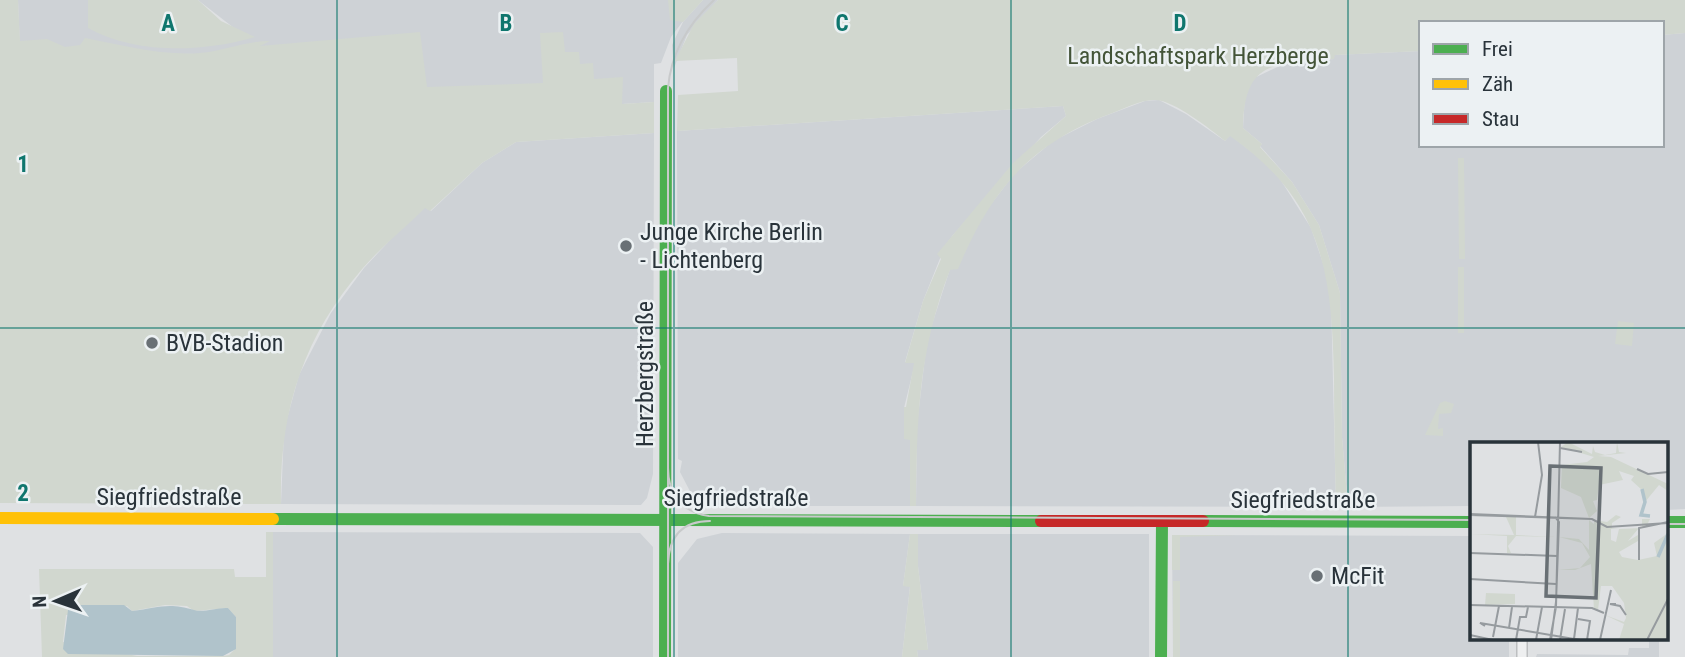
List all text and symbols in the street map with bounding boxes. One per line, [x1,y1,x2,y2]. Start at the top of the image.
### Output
text: A [161,10,175,37]
text: B [500,10,512,37]
text: C [835,10,849,37]
text: D [1174,10,1187,37]
legend [1419,21,1664,147]
text: Frei [1482,37,1513,61]
park label: Landschaftspark Herzberge [1067,42,1329,70]
text: Zäh [1482,72,1513,96]
text: Stau [1482,107,1519,131]
text: 1 [17,151,29,178]
place label: Junge Kirche Berlin - Lichtenberg [640,218,823,274]
marker: Junge Kirche Berlin - Lichtenberg [618,238,634,254]
street label: Herzbergstraße [631,301,659,447]
place label: BVB-Stadion [166,329,283,357]
marker: BVB-Stadion [144,335,160,351]
inset map [1470,442,1668,640]
text: 2 [17,480,29,507]
street label: Siegfriedstraße [97,483,241,511]
street label: Siegfriedstraße [664,484,808,512]
street label: Siegfriedstraße [1231,486,1375,514]
place label: McFit [1331,562,1384,590]
north arrow [21,566,91,636]
marker: McFit [1309,568,1325,584]
text: N [28,595,51,608]

